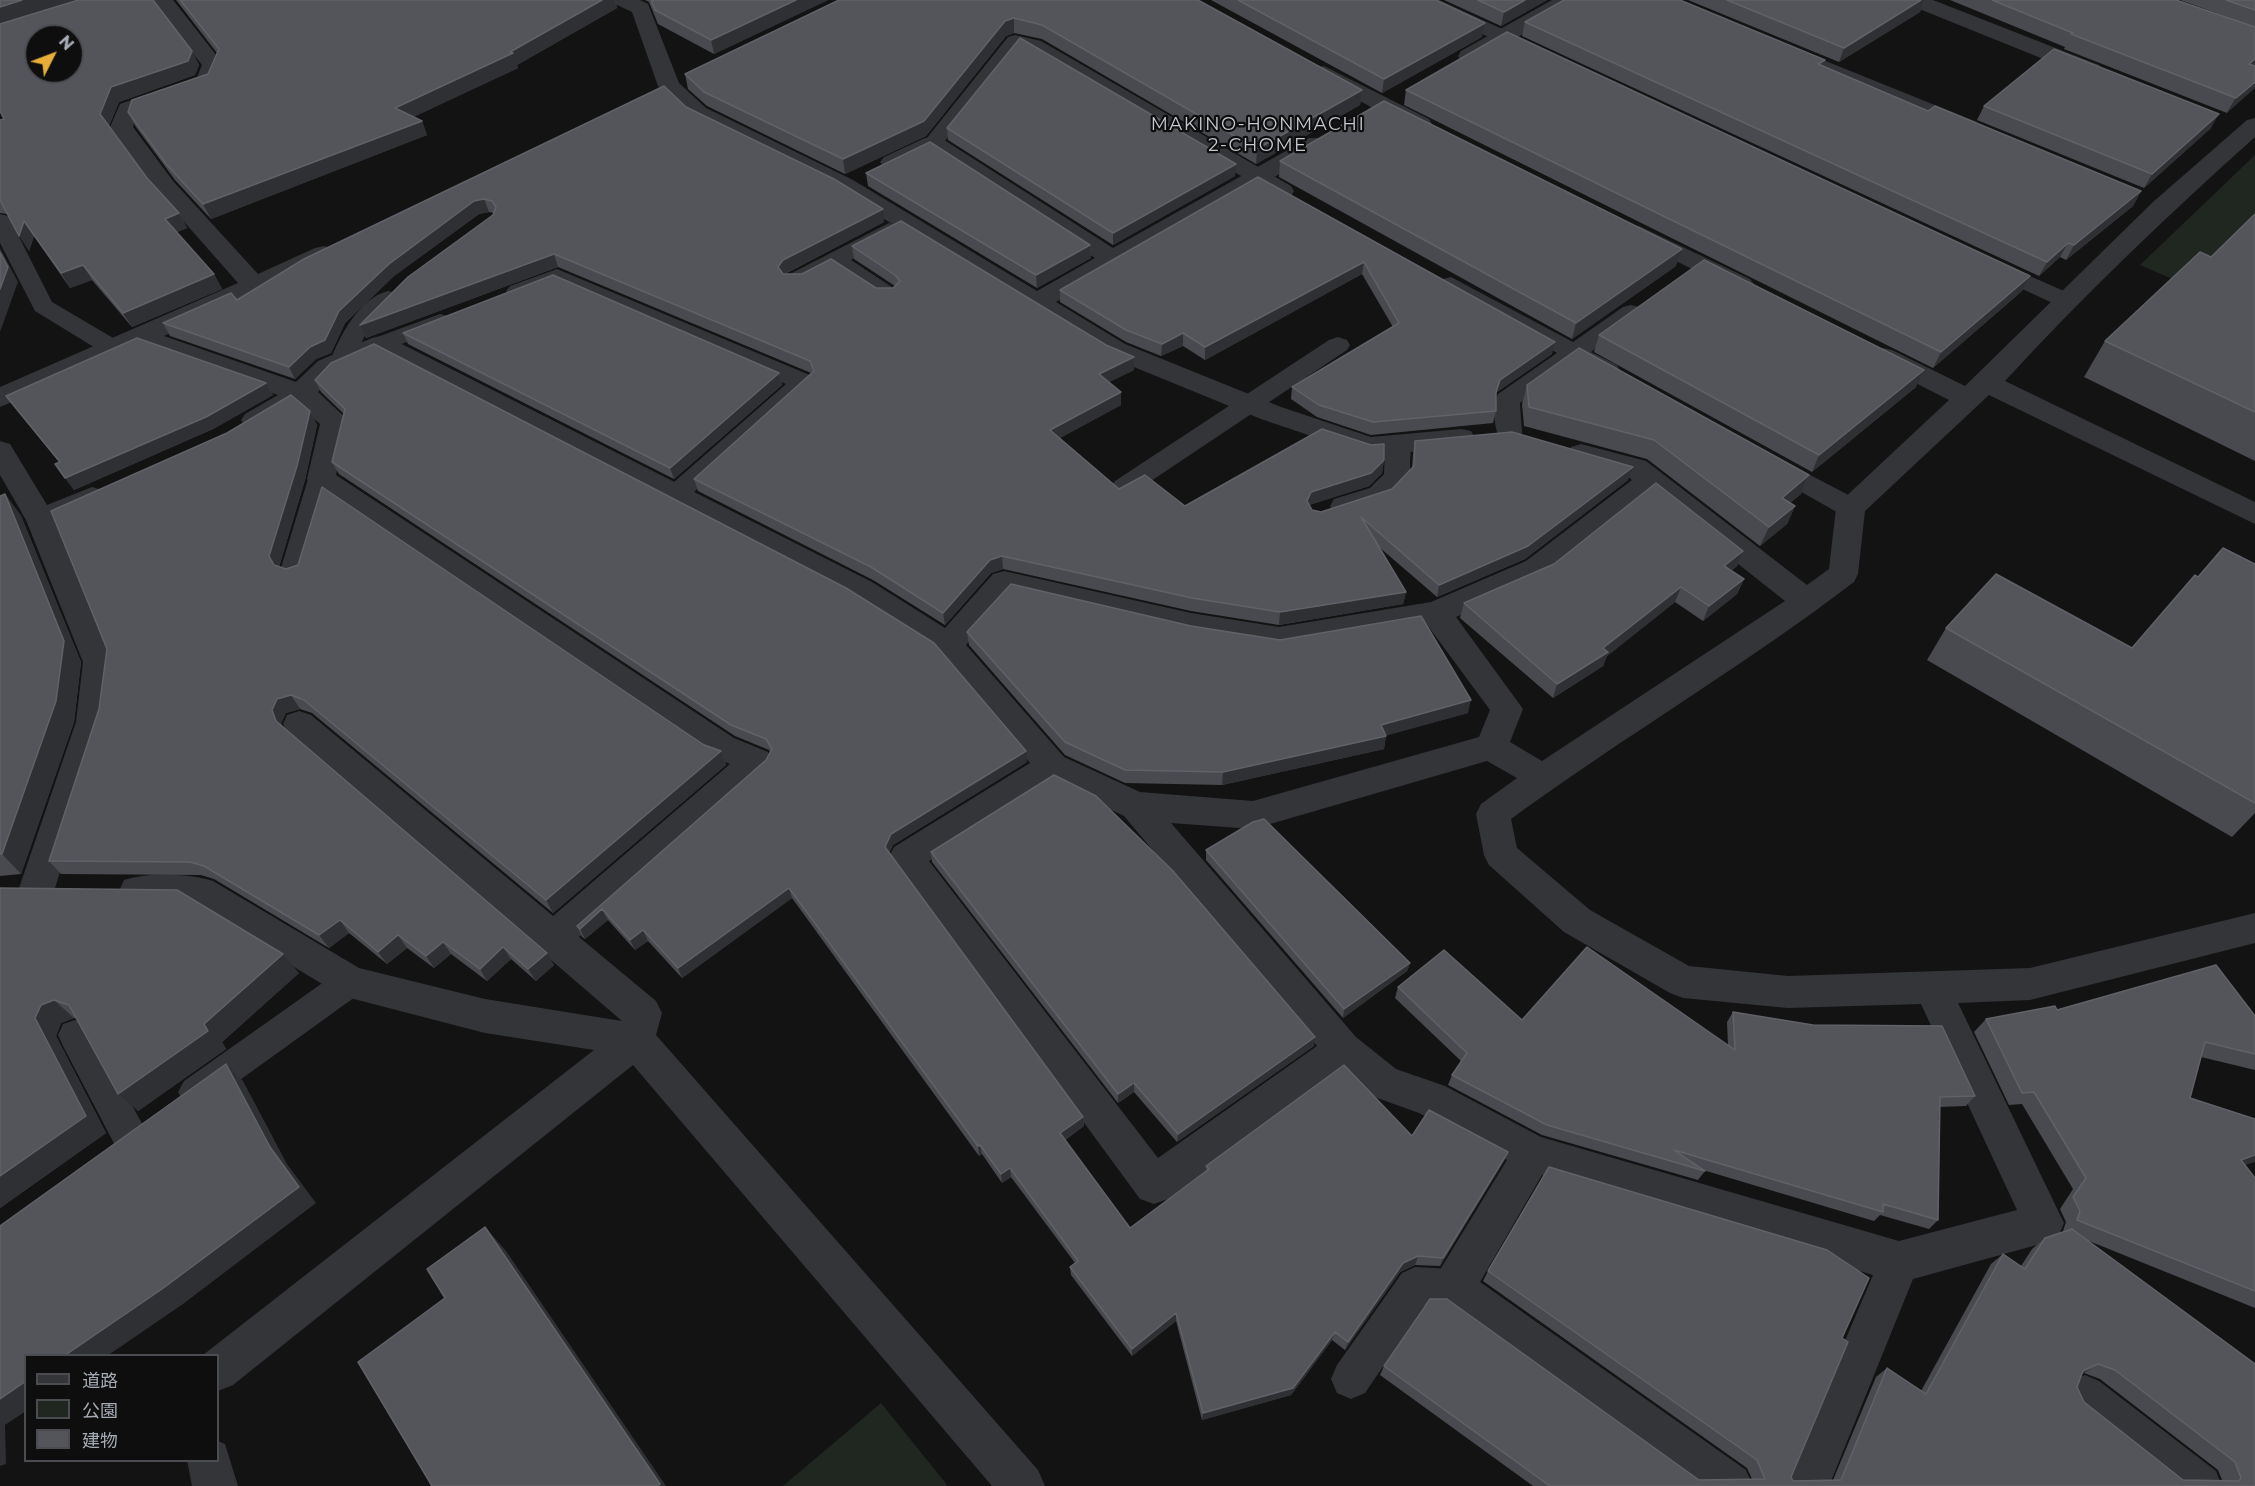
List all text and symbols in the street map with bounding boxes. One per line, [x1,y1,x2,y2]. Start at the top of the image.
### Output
north arrow [24,24,84,84]
text: N [55,32,78,54]
district label: MAKINO-HONMACHI 2-CHOME [1151,114,1365,156]
legend [24,1354,219,1462]
text: 道路 [82,1370,118,1392]
text: 公園 [82,1400,118,1422]
text: 建物 [82,1430,118,1452]

